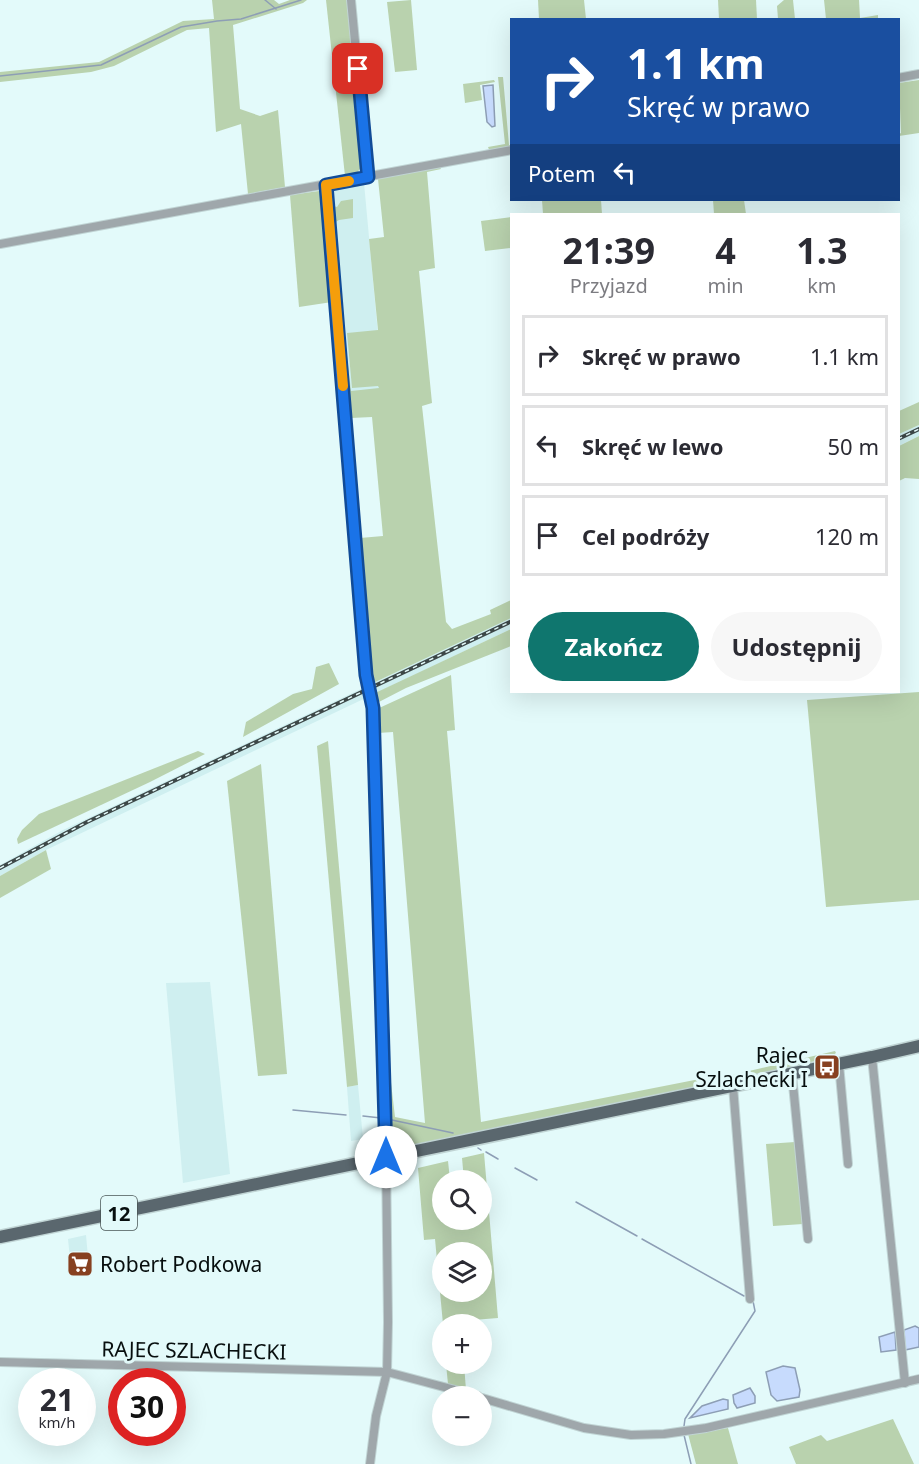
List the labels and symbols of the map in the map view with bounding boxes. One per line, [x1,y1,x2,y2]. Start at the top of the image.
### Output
pin [332,43,383,94]
place label: Rajec Szlachecki I [695,1041,808,1093]
bus stop icon: Rajec Szlachecki I [812,1052,842,1082]
position arrow [354,1125,418,1189]
road number: 12 [101,1196,137,1230]
supermarket icon: Robert Podkowa [65,1249,95,1279]
place label: Robert Podkowa [100,1250,262,1278]
street label: RAJEC SZLACHECKI [101,1334,287,1366]
speed limit sign: 30 [108,1368,186,1446]

